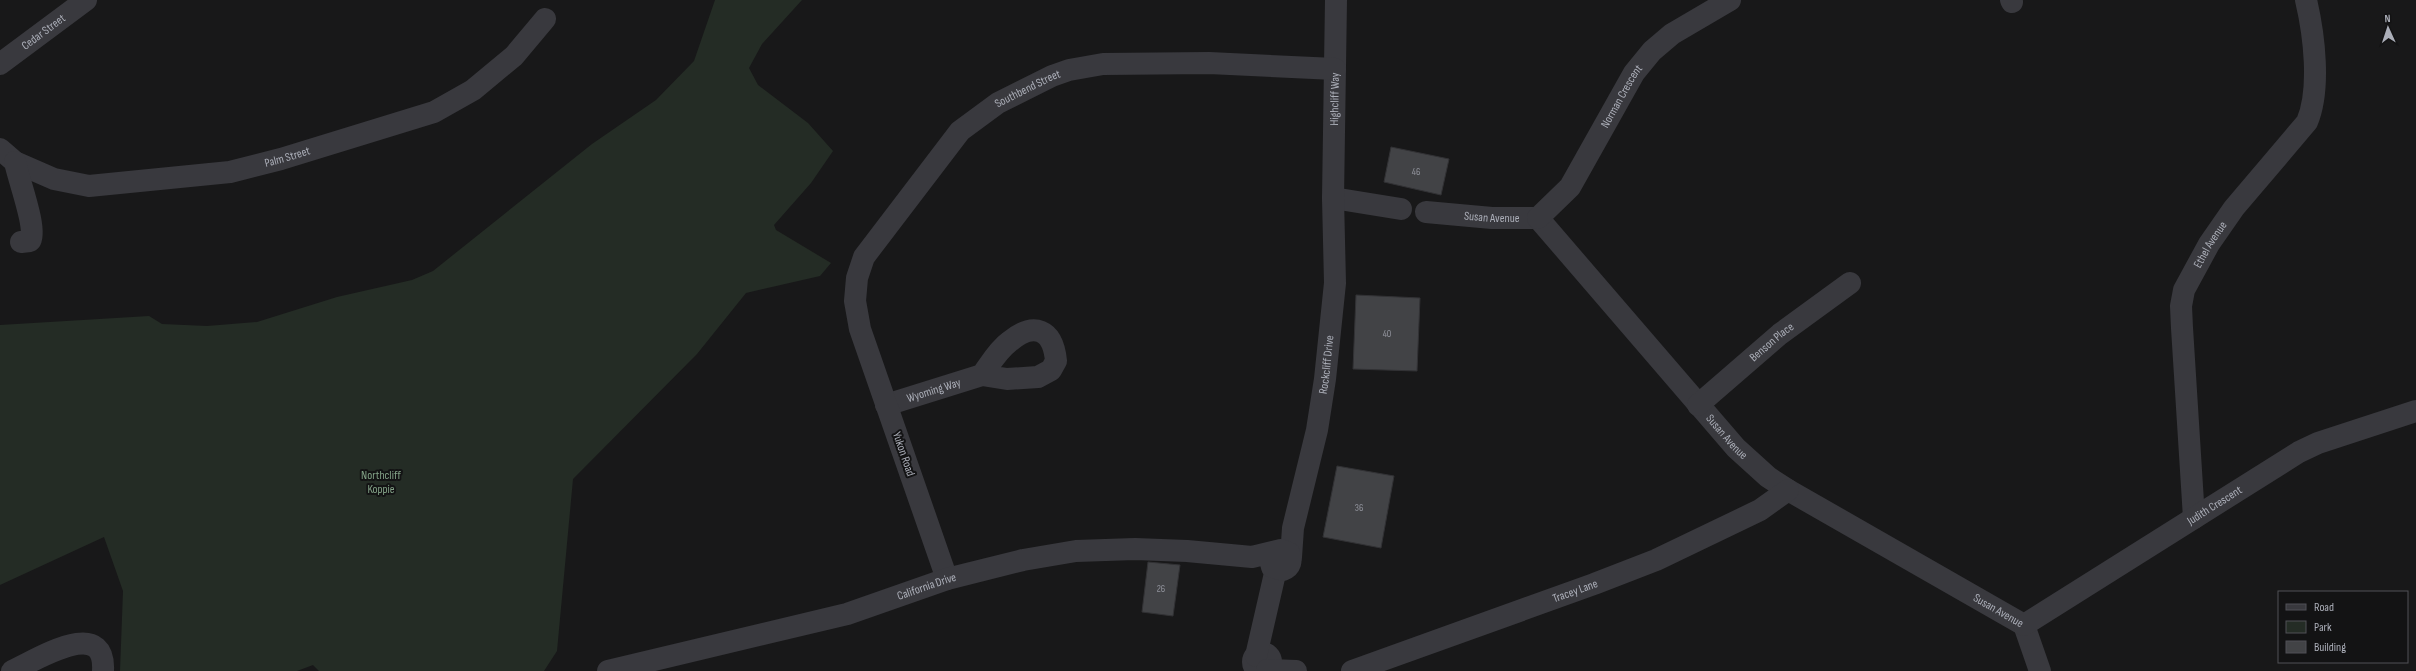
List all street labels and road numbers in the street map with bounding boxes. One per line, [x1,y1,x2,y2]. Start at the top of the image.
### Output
street label: Cedar Street [19,11,69,53]
street label: Norman Crescent [1598,61,1646,131]
street label: Southbend Street [992,67,1063,111]
street label: Highcliff Way [1327,72,1343,126]
street label: Palm Street [263,143,312,171]
street label: Susan Avenue [1463,208,1520,226]
street label: Ethel Avenue [2190,218,2231,271]
street label: Benson Place [1747,319,1797,365]
street label: Rockcliff Drive [1316,334,1338,395]
street label: Wyoming Way [905,375,963,406]
street label: Susan Avenue [1702,411,1751,463]
street label: Yukon Road [889,430,918,478]
street label: Judith Crescent [2184,483,2245,529]
street label: California Drive [895,570,958,604]
street label: Tracey Lane [1551,576,1600,606]
street label: Susan Avenue [1970,591,2026,631]

